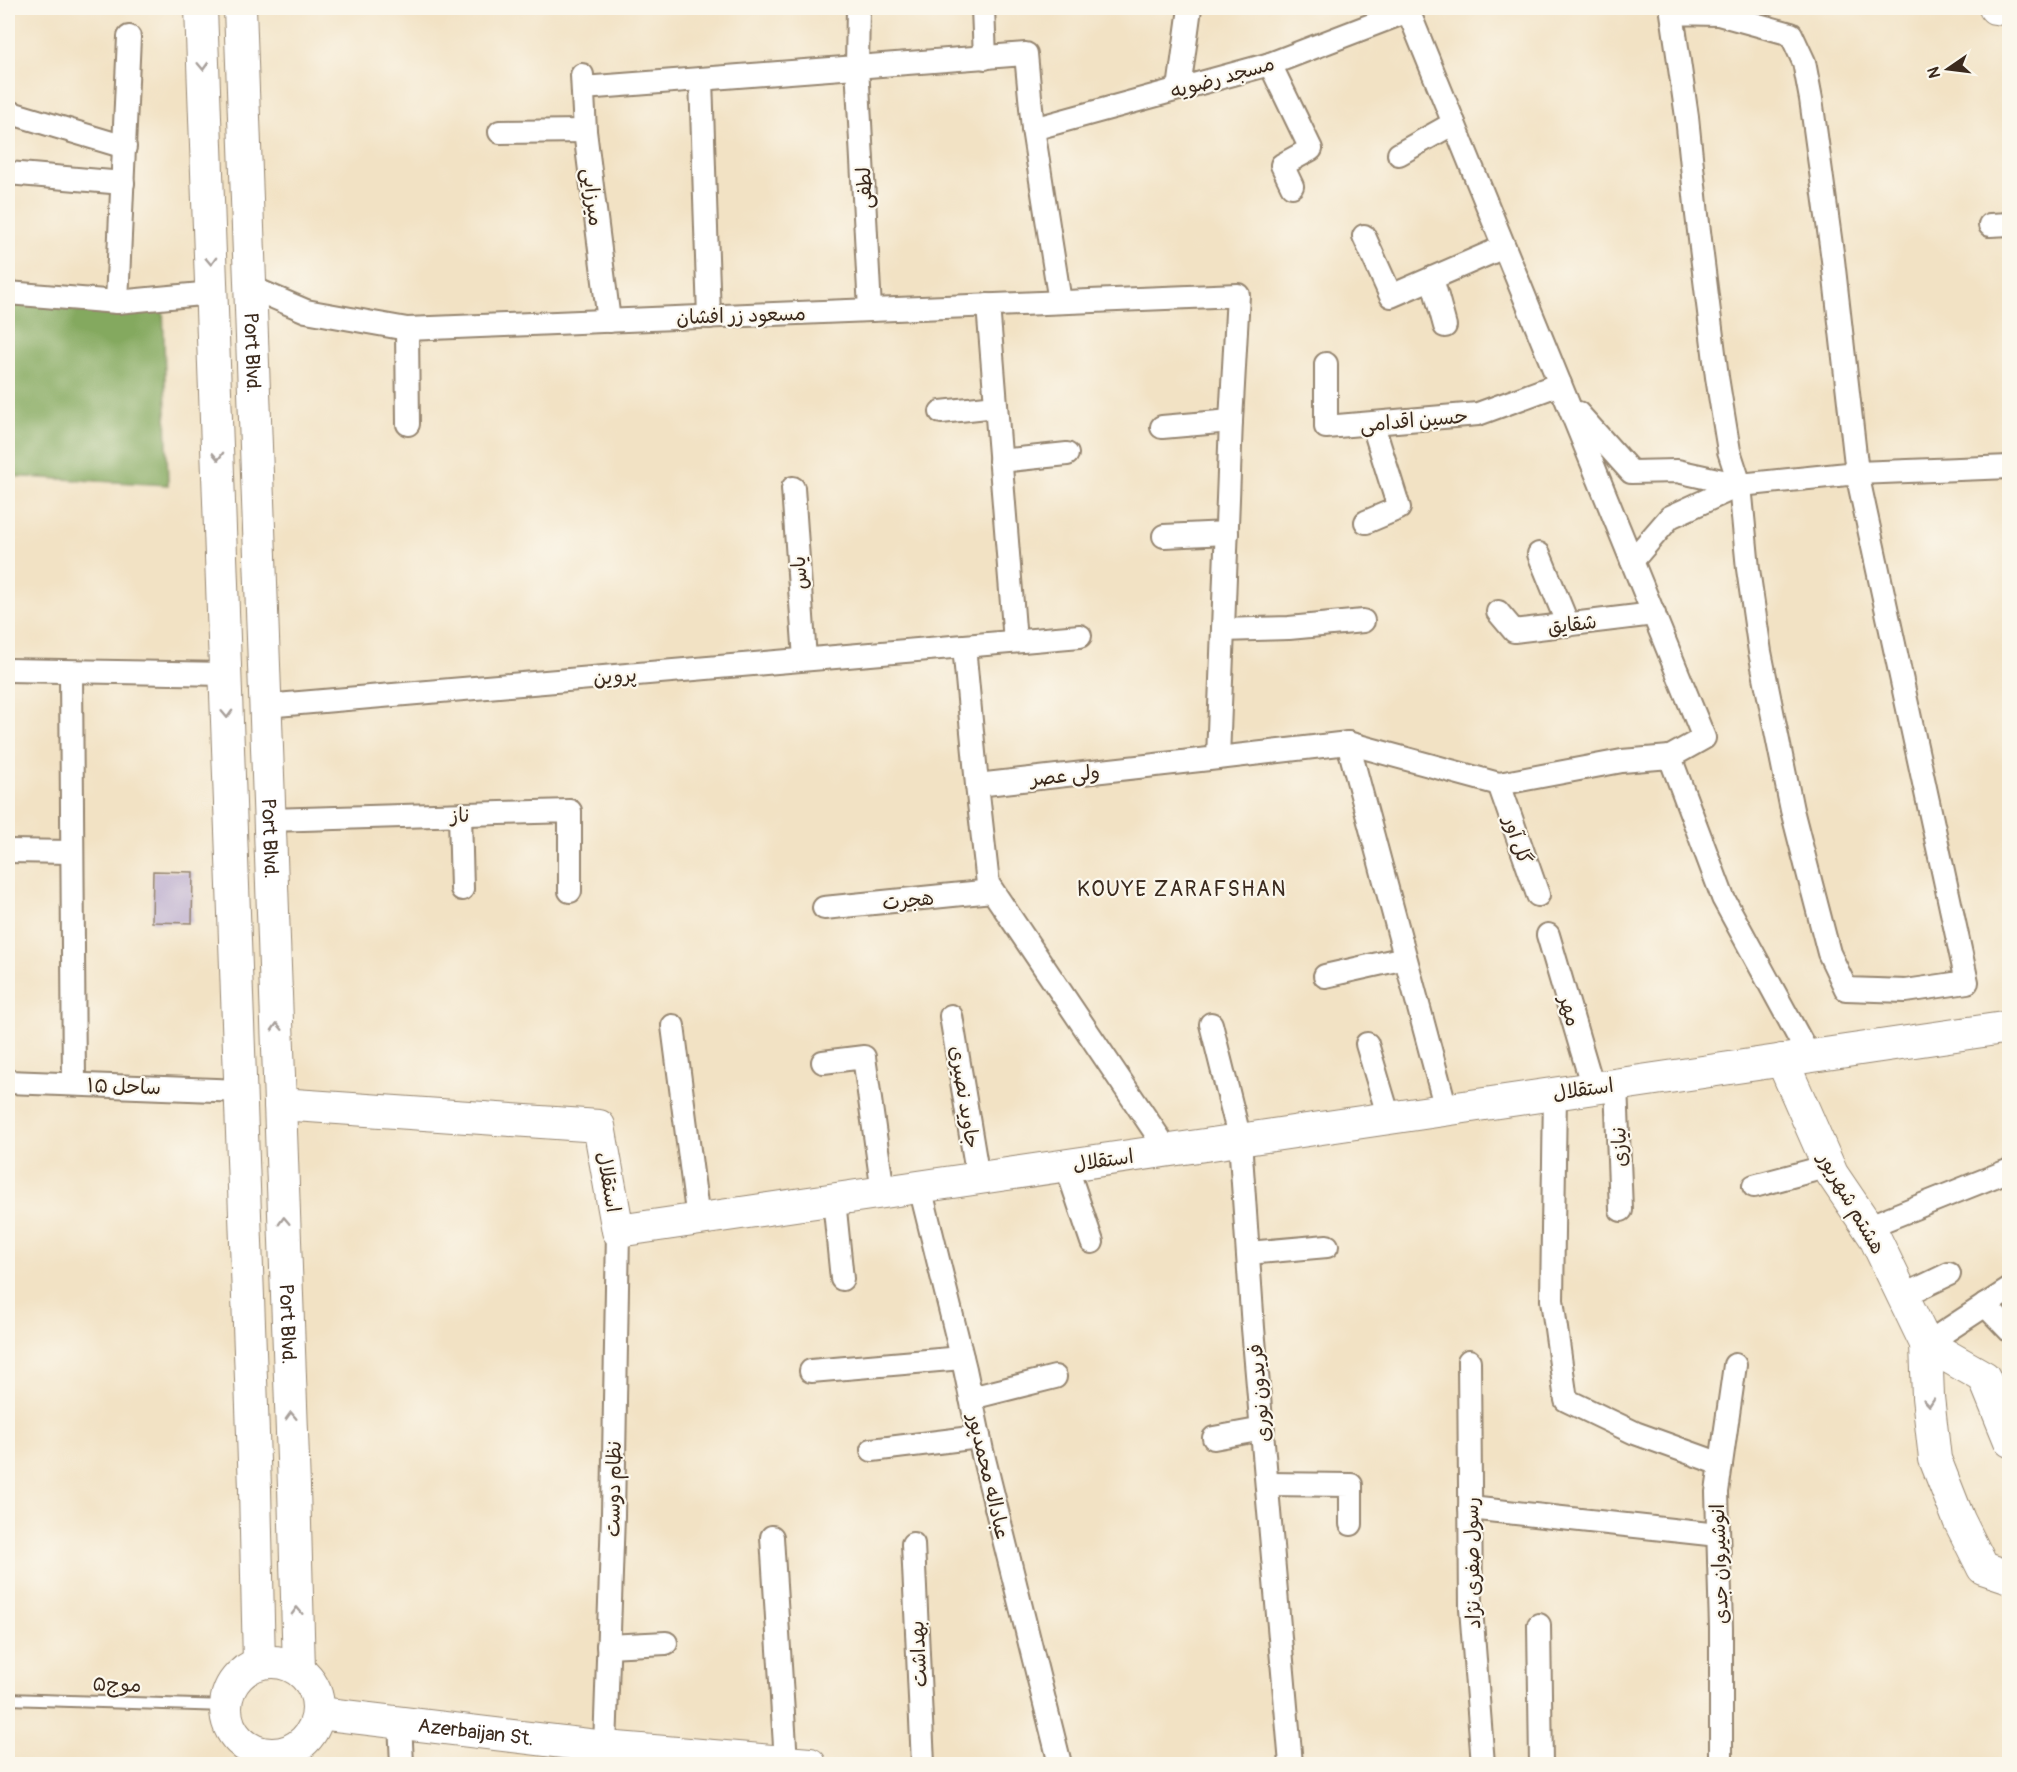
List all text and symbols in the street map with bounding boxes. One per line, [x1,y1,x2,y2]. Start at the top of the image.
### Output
north arrow [1918,39,1978,99]
street label: مسجد رضویه [1167,51,1277,104]
one-way arrow [197,61,210,70]
text: N [1923,65,1945,80]
street label: لطفی [851,166,878,210]
street label: میرزایی [577,167,608,227]
one-way arrow [204,256,217,265]
street label: مسعود زر افشان [676,301,806,331]
street label: Port Blvd. [238,312,266,394]
street label: حسین اقدامی [1359,403,1469,438]
one-way arrow [211,451,224,460]
street label: یاس [786,555,813,591]
street label: شقایق [1546,609,1598,640]
street label: پروین [592,662,638,691]
one-way arrow [221,709,233,718]
street label: ولی عصر [1027,759,1101,792]
street label: Port Blvd. [256,798,284,879]
street label: ناز [448,803,470,828]
street label: گل آور [1497,811,1537,867]
district label: KOUYE ZARAFSHAN [1077,876,1287,903]
street label: هجرت [881,885,935,916]
street label: مهر [1553,991,1586,1029]
one-way arrow [271,1022,283,1031]
street label: جاوید نصیری [944,1044,985,1150]
street label: ساحل ۱۵ [87,1073,161,1100]
street label: استقلال [1551,1073,1615,1106]
street label: نیازی [1606,1127,1633,1167]
street label: استقلال [1071,1144,1135,1177]
street label: هشتم شهریور [1810,1146,1891,1260]
street label: استقلال [591,1150,626,1214]
one-way arrow [278,1217,290,1226]
street label: Port Blvd. [274,1283,302,1365]
street label: فریدون نوری [1243,1343,1276,1443]
one-way arrow [1922,1397,1935,1406]
street label: عباداله محمدپور [962,1410,1015,1542]
one-way arrow [285,1412,297,1421]
street label: نظام دوست [600,1441,629,1537]
street label: رسول صفری نژاد [1459,1497,1486,1629]
street label: انوشیروان جدی [1705,1503,1734,1625]
one-way arrow [291,1607,303,1616]
street label: بهداشت [904,1620,933,1688]
street label: موج۵ [92,1671,142,1699]
street label: Azerbaijan St. [417,1713,535,1751]

